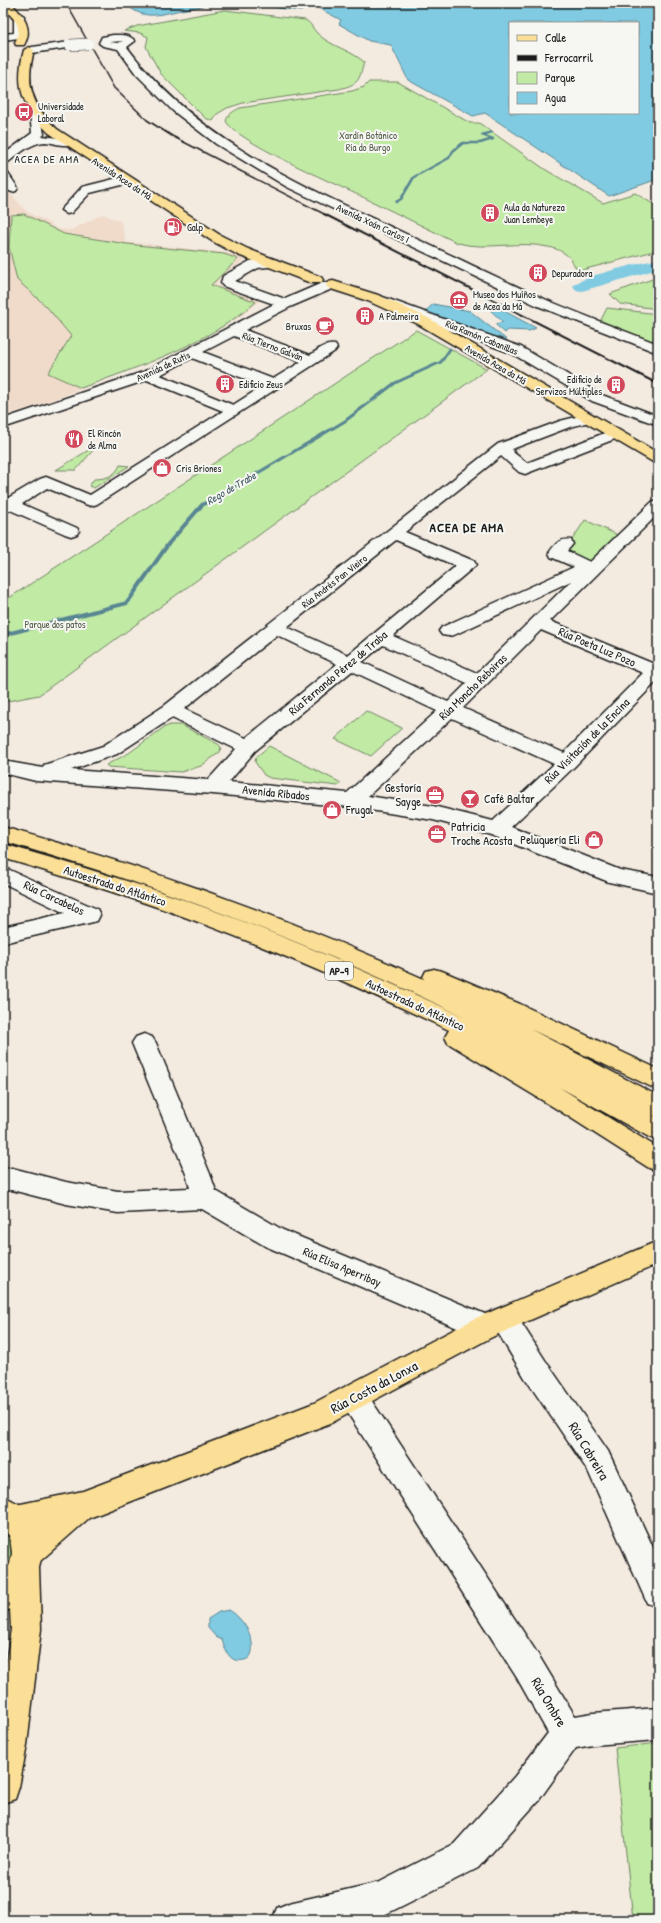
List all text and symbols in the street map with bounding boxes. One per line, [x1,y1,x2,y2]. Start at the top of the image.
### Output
legend [509,22,639,114]
text: Calle [545,29,566,46]
text: Ferrocarril [544,49,594,66]
text: Parque [545,69,575,86]
text: Agua [545,89,566,106]
place label: Universidade Laboral [38,100,84,125]
bus stop icon: Universidade Laboral [13,101,35,123]
park label: Xardín Botánico Ría do Burgo [339,129,397,154]
district label: ACEA DE AMA [14,152,80,166]
street label: Avenida Acea da Má [89,154,154,203]
street label: Avenida Xoán Carlos I [334,201,411,246]
place label: Aula da Natureza Juan Lembeye [504,201,565,226]
building icon: Aula da Natureza Juan Lembeye [479,202,501,224]
fuel station icon: Galp [162,216,184,238]
place label: Galp [187,221,203,234]
building icon: Depuradora [527,262,549,284]
place label: Depuradora [552,267,593,280]
place label: Museo dos Muíños de Acea da Má [473,288,536,313]
museum icon: Museo dos Muíños de Acea da Má [448,289,470,311]
building icon: A Palmeira [354,305,376,327]
place label: A Palmeira [379,310,418,323]
cafe icon: Bruxas [314,315,336,337]
street label: Rúa Ramón Cabanillas [444,317,520,358]
place label: Bruxas [286,320,311,333]
street label: Rúa Tierno Galván [241,329,306,364]
street label: Avenida Acea da Má [463,342,529,387]
street label: Avenida de Rutis [134,348,192,385]
building icon: Edificio Zeus [214,373,236,395]
place label: Edificio de Servizos Múltiples [536,373,602,398]
building icon: Edificio de Servizos Múltiples [605,374,627,396]
place label: Edificio Zeus [239,378,283,391]
place label: El Rincón de Alma [88,427,122,452]
restaurant icon: El Rincón de Alma [63,428,85,450]
shop icon: Cris Briones [151,457,173,479]
place label: Cris Briones [176,462,221,475]
water label: Rego de Trabe [204,468,259,509]
district label: ACEA DE AMA [430,518,504,536]
street label: Rúa Andrés Pan Vieiro [299,552,370,611]
park label: Parque dos patos [24,618,86,631]
street label: Rúa Poeta Luz Pozo [556,623,639,671]
street label: Rúa Fernando Pérez de Traba [285,626,391,719]
street label: Rúa Moncho Reboiras [435,649,511,724]
street label: Rúa Visitación de la Encina [540,694,633,787]
place label: Gestoría Sayge [385,779,421,810]
street label: Avenida Ribados [242,781,311,805]
office icon: Gestoría Sayge [424,784,446,806]
bar icon: Café Baltar [459,788,481,810]
place label: Café Baltar [484,790,535,807]
shop icon: Frugal [321,799,343,821]
place label: Frugal [345,801,374,818]
place label: Patricia Troche Acosta [451,818,512,849]
office icon: Patricia Troche Acosta [426,823,448,845]
shop icon: Peluquería Eli [583,829,605,851]
place label: Peluquería Eli [520,831,580,848]
street label: Autoestrada do Atlántico [62,861,169,910]
street label: Rúa Carcabelos [21,876,88,919]
road number: AP-9 [325,962,353,980]
street label: Autoestrada do Atlántico [363,974,467,1035]
street label: Rúa Elisa Aperribay [300,1242,384,1291]
street label: Rúa Costa da Lonxa [327,1355,421,1417]
street label: Rúa Cabreira [565,1418,614,1484]
street label: Rúa Ombre [527,1673,572,1730]

